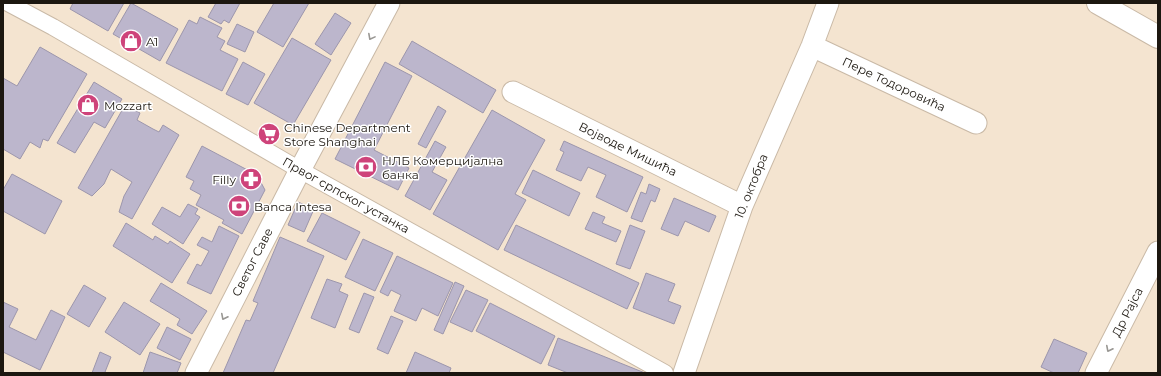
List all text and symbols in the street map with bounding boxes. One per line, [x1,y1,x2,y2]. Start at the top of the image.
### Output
shop icon: A1 [118,28,144,54]
one-way arrow [368,33,376,41]
place label: A1 [146,34,158,49]
street label: Пере Тодоровића [840,54,948,114]
shop icon: Mozzart [75,92,101,118]
place label: Mozzart [104,98,152,113]
street label: Војводе Мишића [576,119,680,179]
place label: Chinese Department Store Shanghai [284,120,411,149]
supermarket icon: Chinese Department Store Shanghai [256,121,282,147]
street label: 10. октобра [731,151,771,221]
place label: НЛБ Комерцијална банка [382,153,503,182]
street label: Првог српског устанка [280,154,412,236]
bank icon: НЛБ Комерцијална банка [353,154,379,180]
pharmacy icon: Filly [238,166,264,192]
place label: Filly [212,172,236,187]
bank icon: Banca Intesa [226,193,252,219]
place label: Banca Intesa [254,199,332,214]
street label: Светог Саве [228,225,276,299]
street label: Др Рајса [1108,285,1146,339]
one-way arrow [222,312,229,320]
one-way arrow [1106,345,1113,352]

